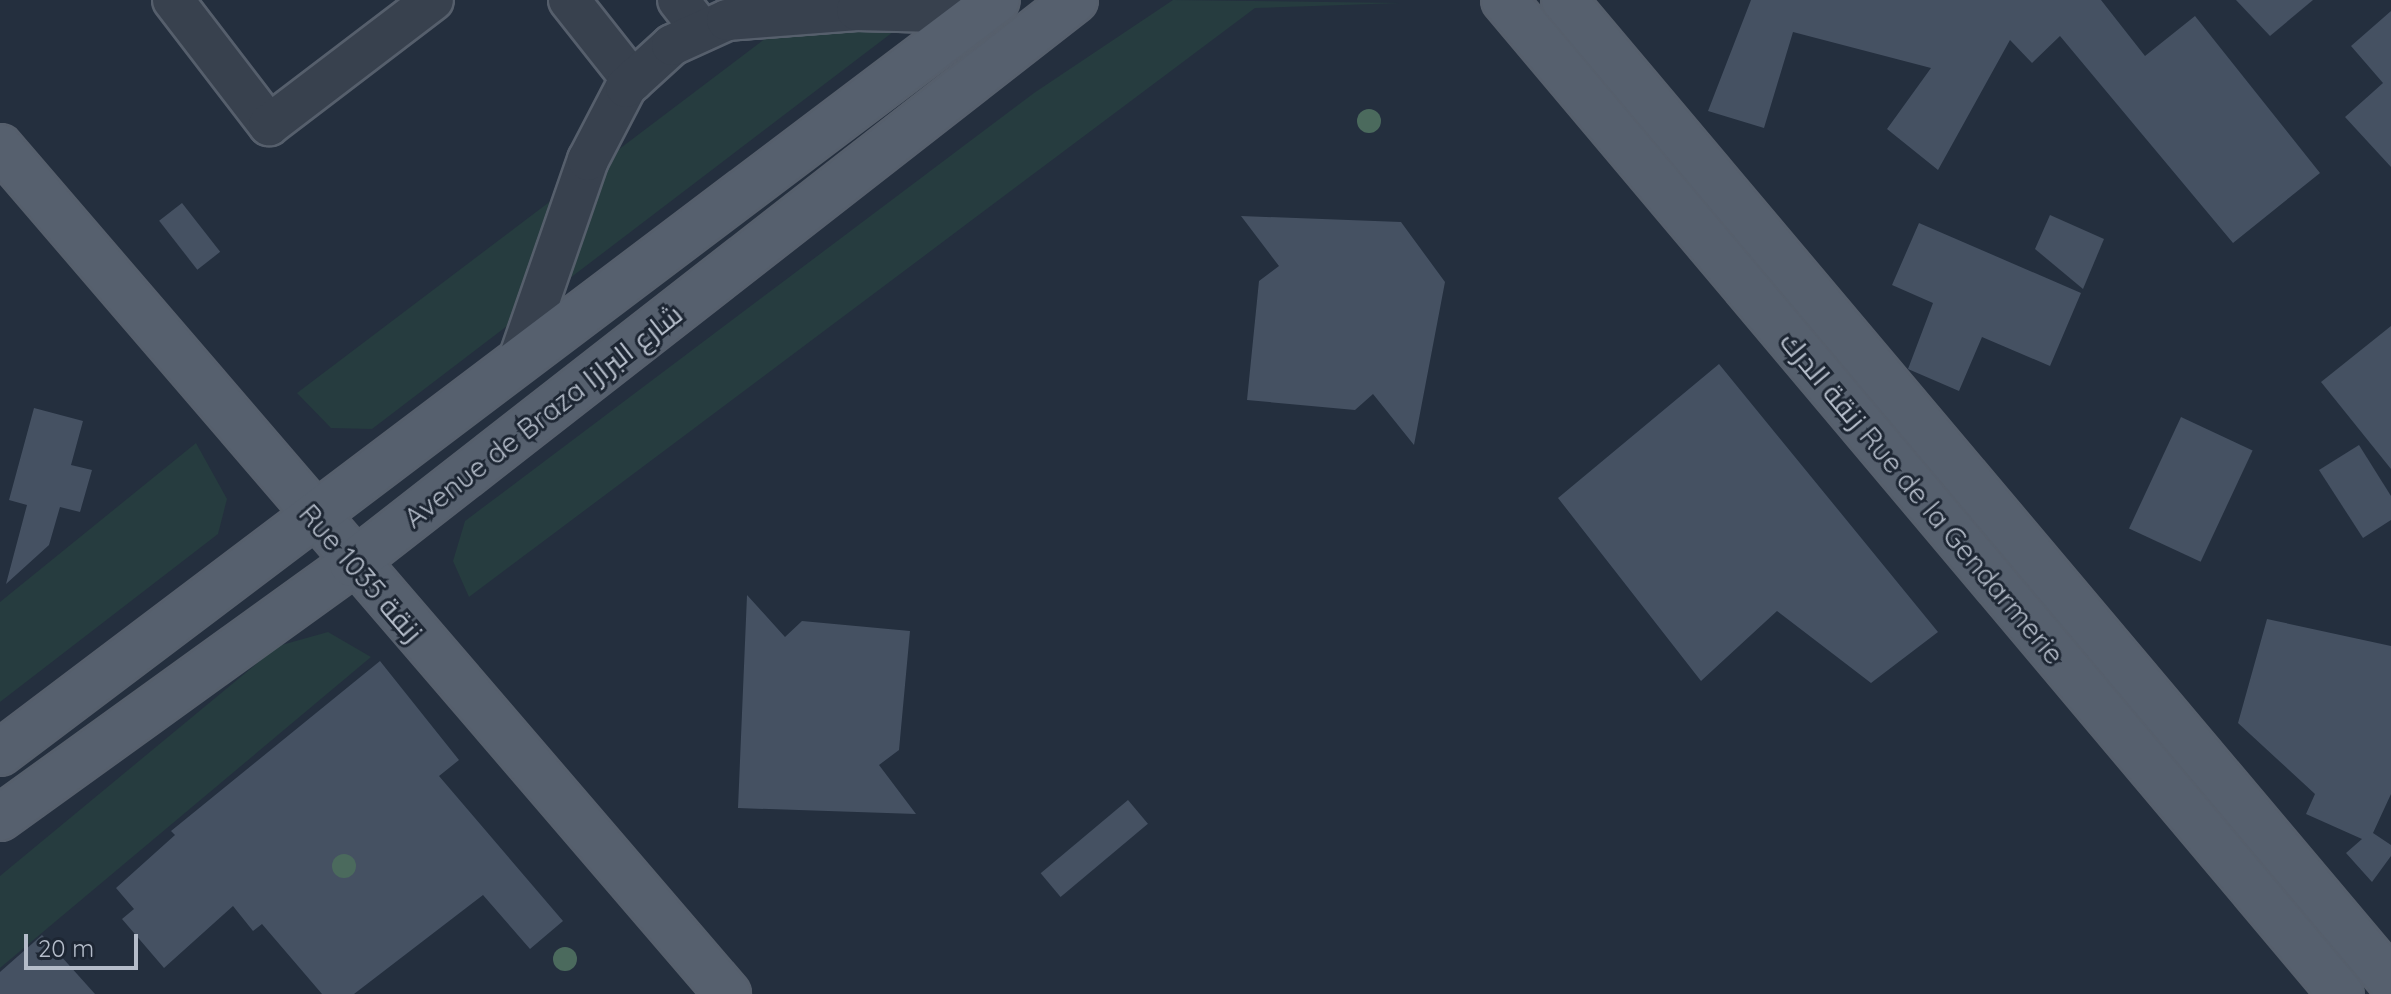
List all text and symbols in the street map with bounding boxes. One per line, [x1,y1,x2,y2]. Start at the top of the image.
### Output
street label: Avenue de Braza شارع البرازا [397,297,689,535]
street label: زنقة الدرك Rue de la Gendarmerie [1773,325,2071,671]
street label: Rue 1035 زنقة [292,497,430,649]
scale bar [28,918,142,968]
text: 20 m [38,933,94,963]

